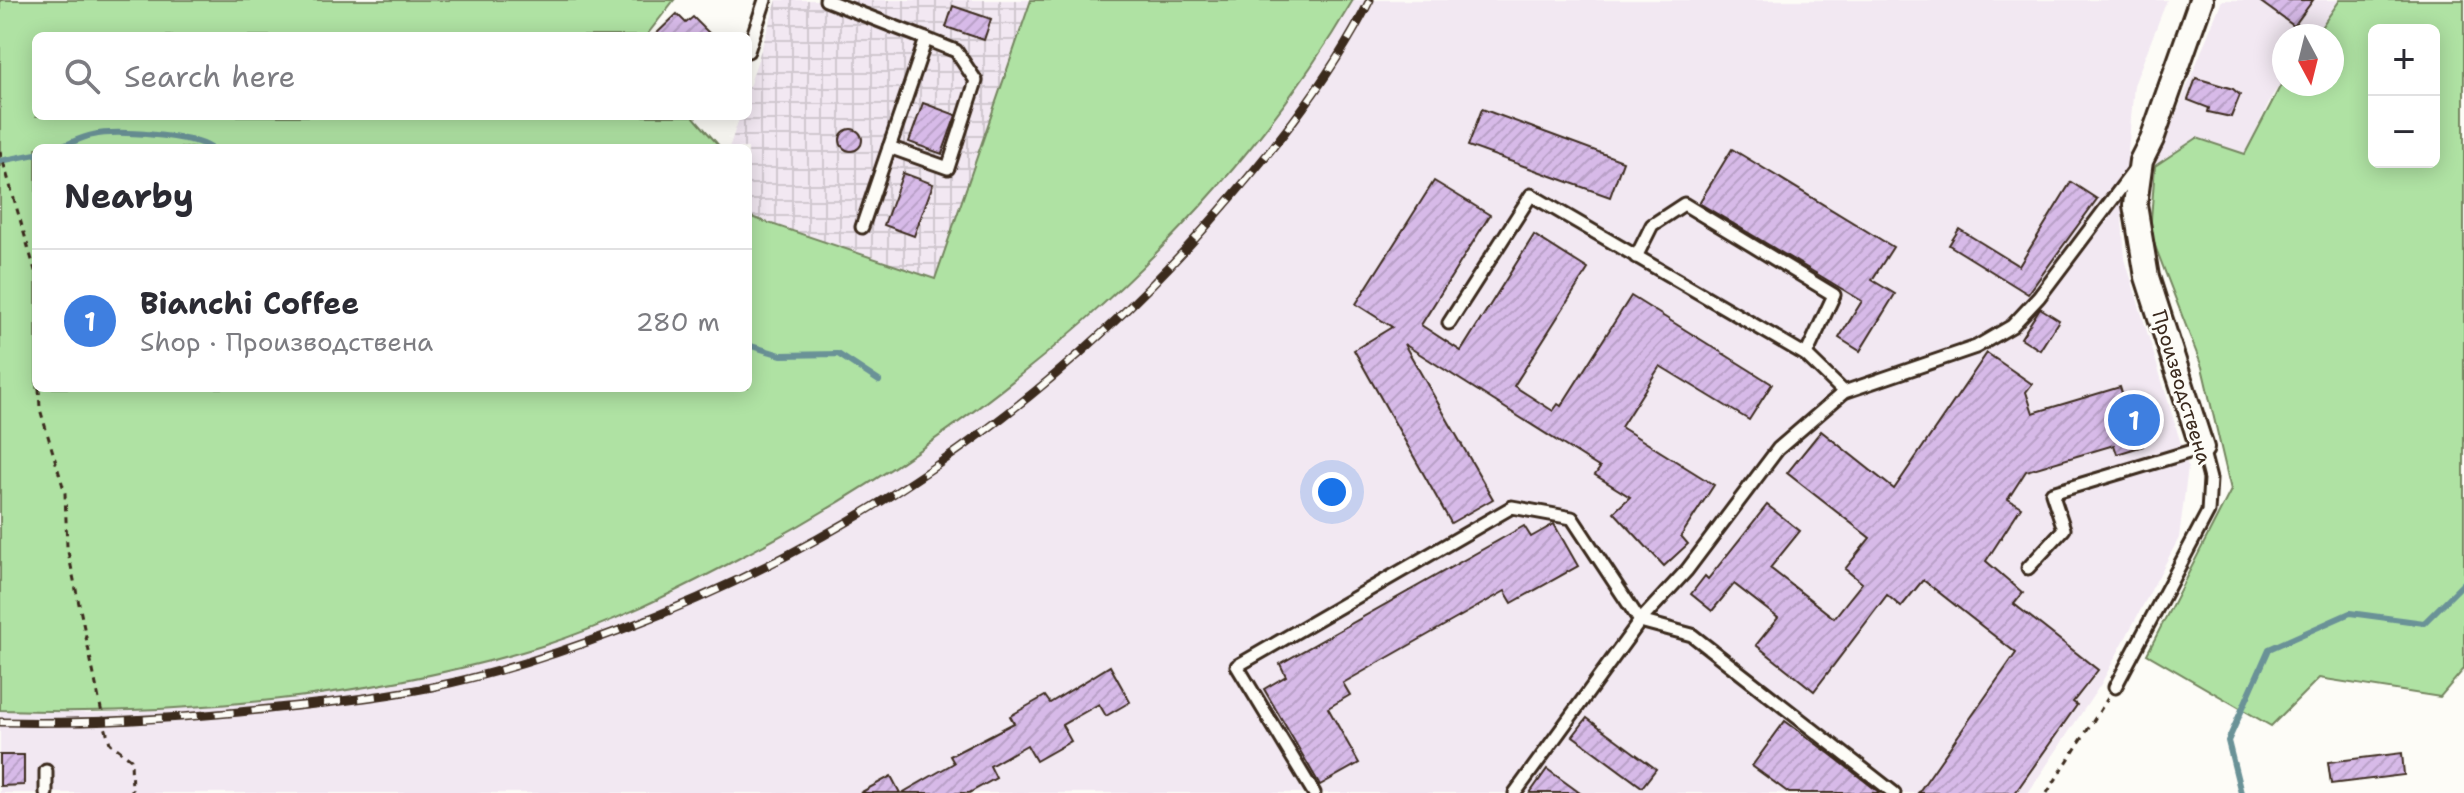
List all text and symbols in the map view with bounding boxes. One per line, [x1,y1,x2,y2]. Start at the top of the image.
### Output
north arrow [2272,24,2344,96]
map controls [2368,24,2440,168]
button: + [2368,24,2440,96]
search box [32,32,752,120]
icon: search [60,54,104,98]
text: Search here [124,56,295,97]
button: − [2368,96,2440,168]
text: Nearby [64,173,194,219]
text: Bianchi Coffee [140,283,359,324]
text: 1 [84,304,96,339]
text: 280 m [635,304,720,339]
street label: Производствена [2146,307,2218,468]
text: Shop · Производствена [140,324,433,359]
pin: 1 [2108,390,2160,450]
your location [1312,472,1352,512]

